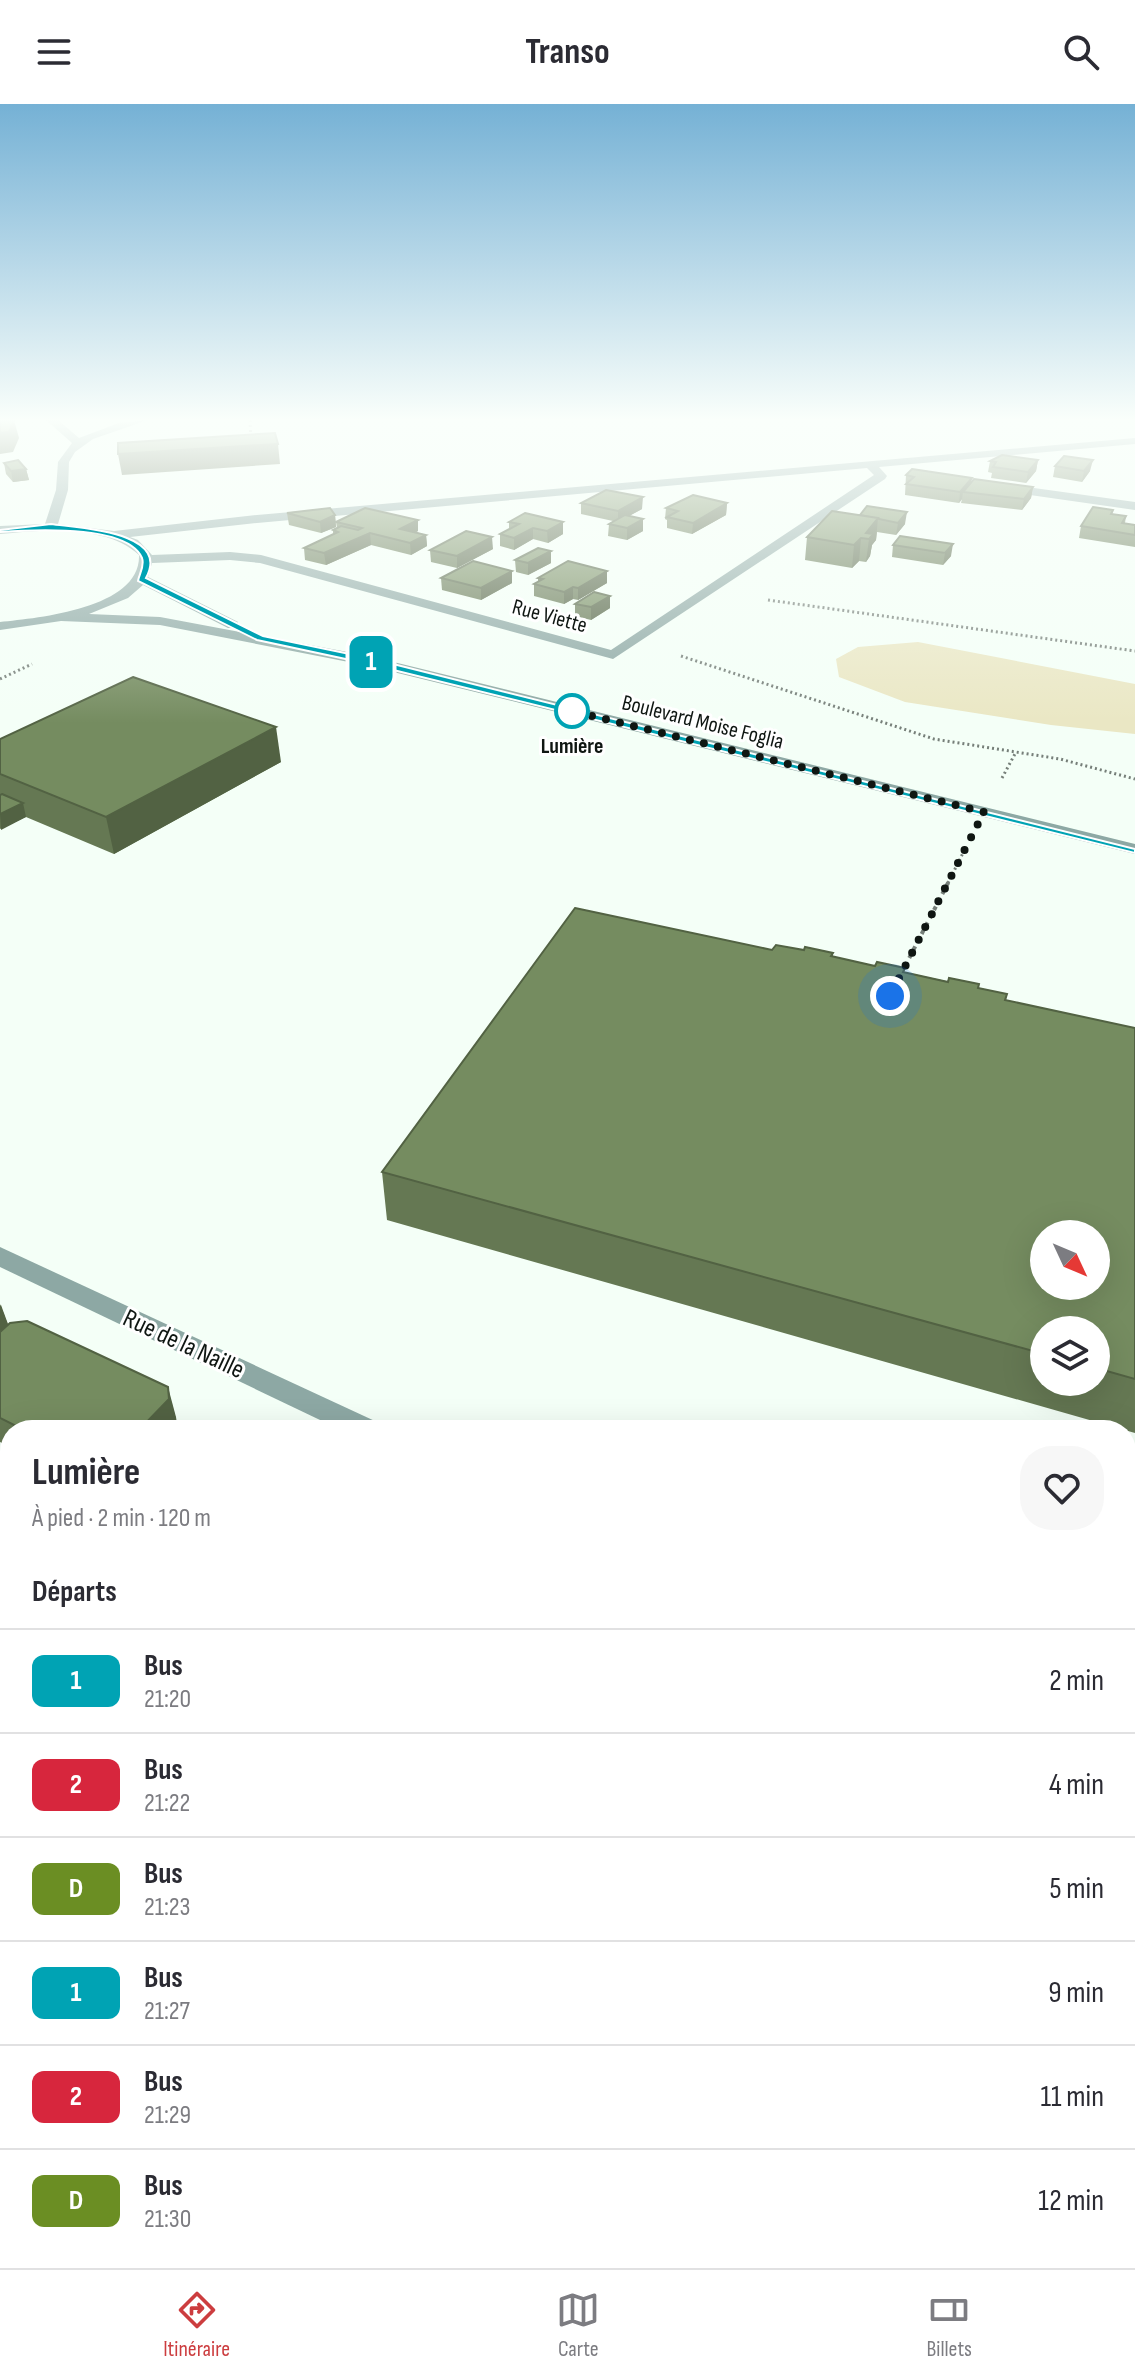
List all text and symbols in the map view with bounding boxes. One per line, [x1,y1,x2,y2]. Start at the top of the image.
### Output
icon: menu [32,30,76,74]
icon: search [1059,30,1103,74]
text: Transo [525,31,610,74]
street label: Rue Viette [509,594,590,639]
line badge: 1 [345,636,397,688]
text: 1 [366,645,376,678]
street label: Boulevard Moise Foglia [619,689,786,756]
marker: Lumière [555,694,589,728]
place label: Lumière [541,733,603,760]
your location [870,976,910,1016]
north arrow [1030,1220,1110,1300]
map controls [1030,1220,1110,1396]
street label: Rue de la Naille [118,1303,249,1386]
button: layers [1030,1316,1110,1396]
button: heart [1020,1446,1104,1530]
text: Lumière [32,1450,140,1495]
text: À pied · 2 min · 120 m [32,1503,211,1534]
text: Départs [32,1574,117,1610]
text: Bus [144,1648,183,1684]
text: 2 min [1049,1663,1104,1699]
text: 1 [71,1664,81,1697]
text: 21:20 [144,1684,191,1715]
text: Bus [144,1752,183,1788]
text: 4 min [1049,1767,1104,1803]
text: 2 [70,1768,82,1801]
text: 21:22 [144,1788,190,1819]
text: Bus [144,1856,183,1892]
text: 5 min [1050,1871,1104,1907]
text: D [69,1872,83,1905]
text: 21:23 [144,1892,190,1923]
text: Bus [144,1960,183,1996]
text: 9 min [1048,1975,1104,2011]
text: 1 [71,1976,81,2009]
text: 21:27 [144,1996,190,2027]
text: Bus [144,2064,183,2100]
text: 11 min [1041,2079,1104,2115]
text: 2 [70,2080,82,2113]
text: 21:29 [144,2100,191,2131]
text: Bus [144,2168,183,2204]
text: 12 min [1038,2183,1104,2219]
text: D [69,2184,83,2217]
text: 21:30 [144,2204,191,2235]
tab: Itinéraire [163,2288,230,2363]
tab: Carte [556,2288,600,2363]
tab: Billets [927,2288,972,2363]

